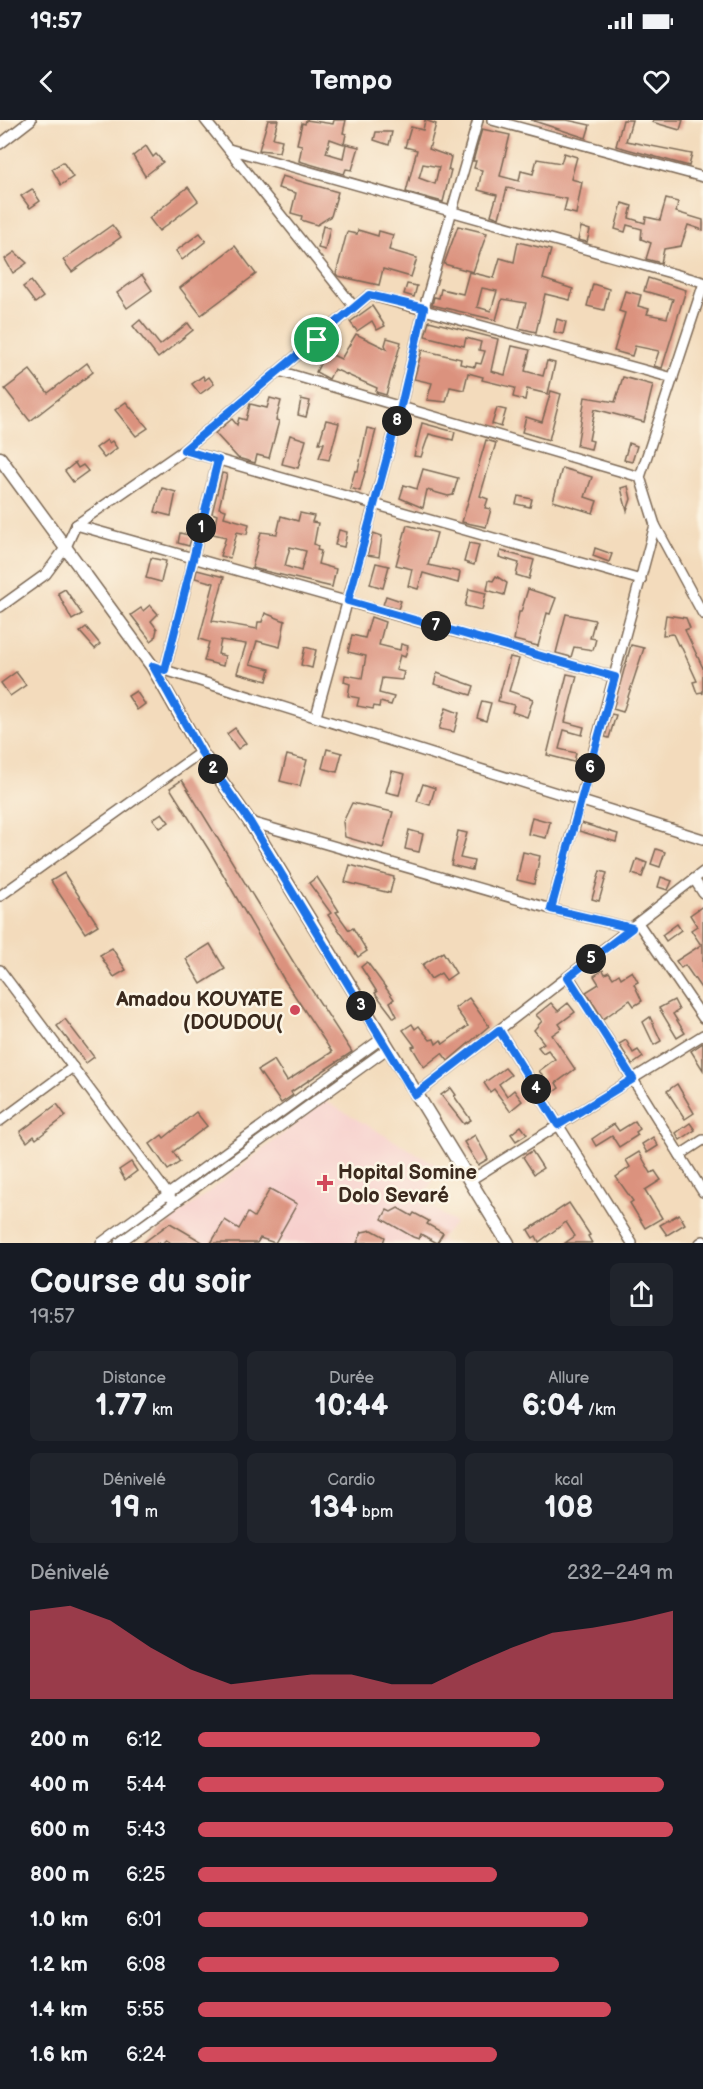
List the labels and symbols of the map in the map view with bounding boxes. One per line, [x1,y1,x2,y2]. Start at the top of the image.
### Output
pin [291,314,342,365]
pin: 8 [382,406,412,436]
pin: 1 [186,513,216,543]
pin: 7 [421,611,451,641]
pin: 6 [575,753,605,783]
pin: 2 [198,754,228,784]
pin: 5 [576,944,606,974]
place label: Amadou KOUYATE (DOUDOU( [115,988,283,1035]
pin: 3 [346,991,376,1021]
marker: Amadou KOUYATE (DOUDOU( [288,1003,302,1017]
pin: 4 [521,1074,551,1104]
place label: Hopital Somine Dolo Sevaré [338,1161,477,1208]
marker: Hopital Somine Dolo Sevaré [316,1174,334,1192]

